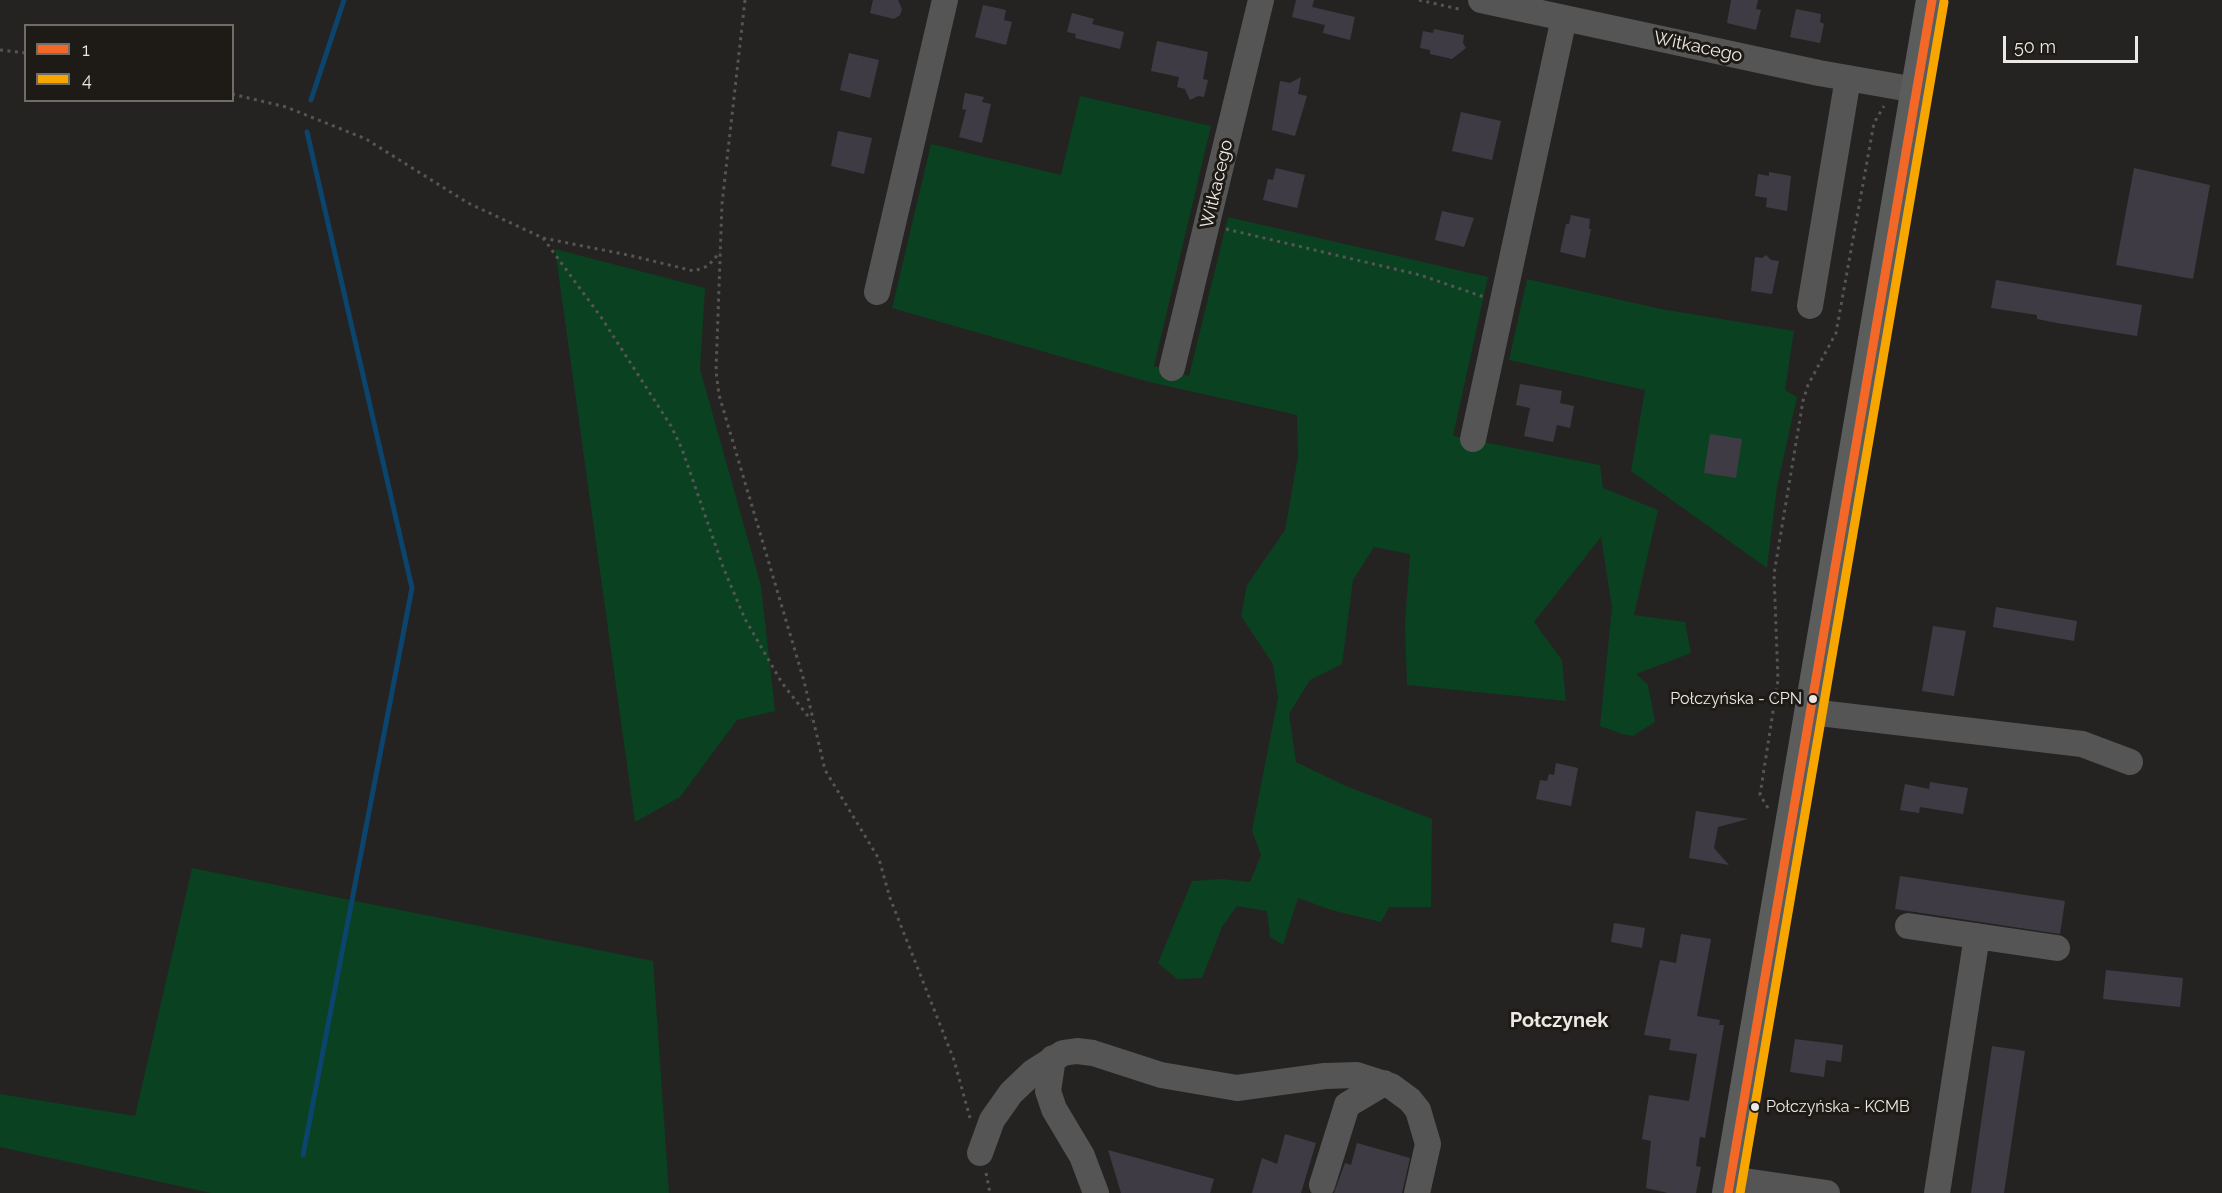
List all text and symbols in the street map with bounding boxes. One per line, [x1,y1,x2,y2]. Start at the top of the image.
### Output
legend [24,24,234,102]
scale bar [2006,24,2141,62]
street label: Witkacego [1652,27,1744,67]
text: 50 m [2014,36,2056,57]
text: 1 [82,39,90,60]
text: 4 [82,69,92,90]
street label: Witkacego [1196,138,1238,230]
place label: Połczyńska - CPN [1670,689,1802,709]
marker: Połczyńska - CPN [1807,693,1819,705]
district label: Połczynek [1510,1009,1608,1033]
place label: Połczyńska - KCMB [1766,1097,1910,1117]
marker: Połczyńska - KCMB [1749,1101,1761,1113]

